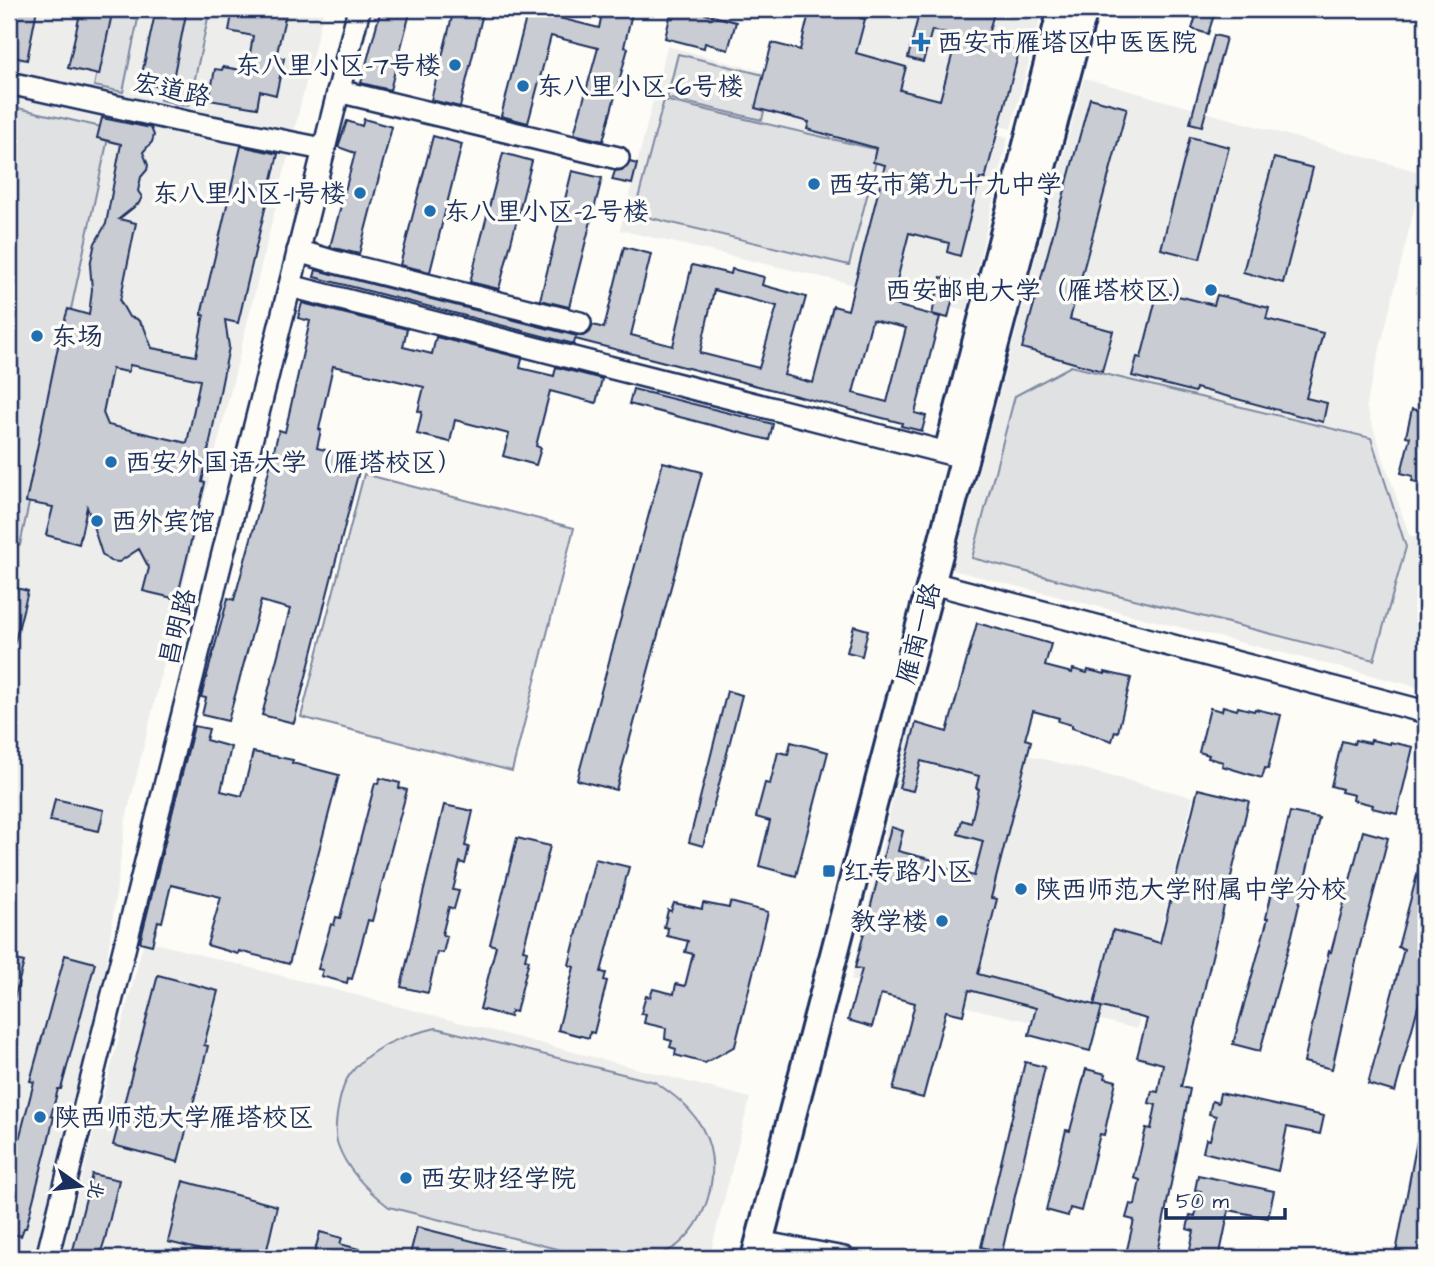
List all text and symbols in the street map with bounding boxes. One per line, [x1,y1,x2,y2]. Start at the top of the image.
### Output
place label: 西安市雁塔区中医医院 [937,25,1197,61]
marker: 西安市雁塔区中医医院 [911,32,931,52]
place label: 东八里小区-7号楼 [235,48,441,84]
marker: 东八里小区-7号楼 [447,57,463,73]
street label: 宏道路 [130,64,214,116]
place label: 东八里小区-6号楼 [537,69,743,105]
marker: 东八里小区-6号楼 [515,78,531,94]
place label: 西安市第九十九中学 [828,167,1062,203]
place label: 东八里小区-1号楼 [153,176,346,212]
marker: 西安市第九十九中学 [806,176,822,192]
marker: 东八里小区-1号楼 [352,185,368,201]
place label: 东八里小区-2号楼 [444,194,649,230]
marker: 东八里小区-2号楼 [422,203,438,219]
place label: 西安邮电大学（雁塔校区） [885,273,1197,309]
marker: 西安邮电大学（雁塔校区） [1203,282,1219,298]
place label: 东场 [51,319,103,355]
marker: 东场 [29,328,45,344]
place label: 西安外国语大学（雁塔校区） [125,445,463,481]
marker: 西安外国语大学（雁塔校区） [103,454,119,470]
place label: 西外宾馆 [111,504,215,540]
marker: 西外宾馆 [89,513,105,529]
street label: 雁南一路 [888,578,950,688]
street label: 昌明路 [151,585,205,669]
place label: 红专路小区 [843,854,973,890]
marker: 红专路小区 [821,863,837,879]
place label: 陕西师范大学附属中学分校 [1035,872,1347,908]
marker: 陕西师范大学附属中学分校 [1013,881,1029,897]
place label: 教学楼 [850,904,928,940]
marker: 教学楼 [934,913,950,929]
place label: 陕西师范大学雁塔校区 [54,1100,314,1136]
marker: 陕西师范大学雁塔校区 [32,1109,48,1125]
north arrow [46,1152,116,1222]
place label: 西安财经学院 [420,1161,576,1197]
marker: 西安财经学院 [398,1170,414,1186]
scale bar [1166,1176,1284,1220]
text: 北 [80,1177,110,1202]
text: 50 m [1176,1187,1230,1216]

